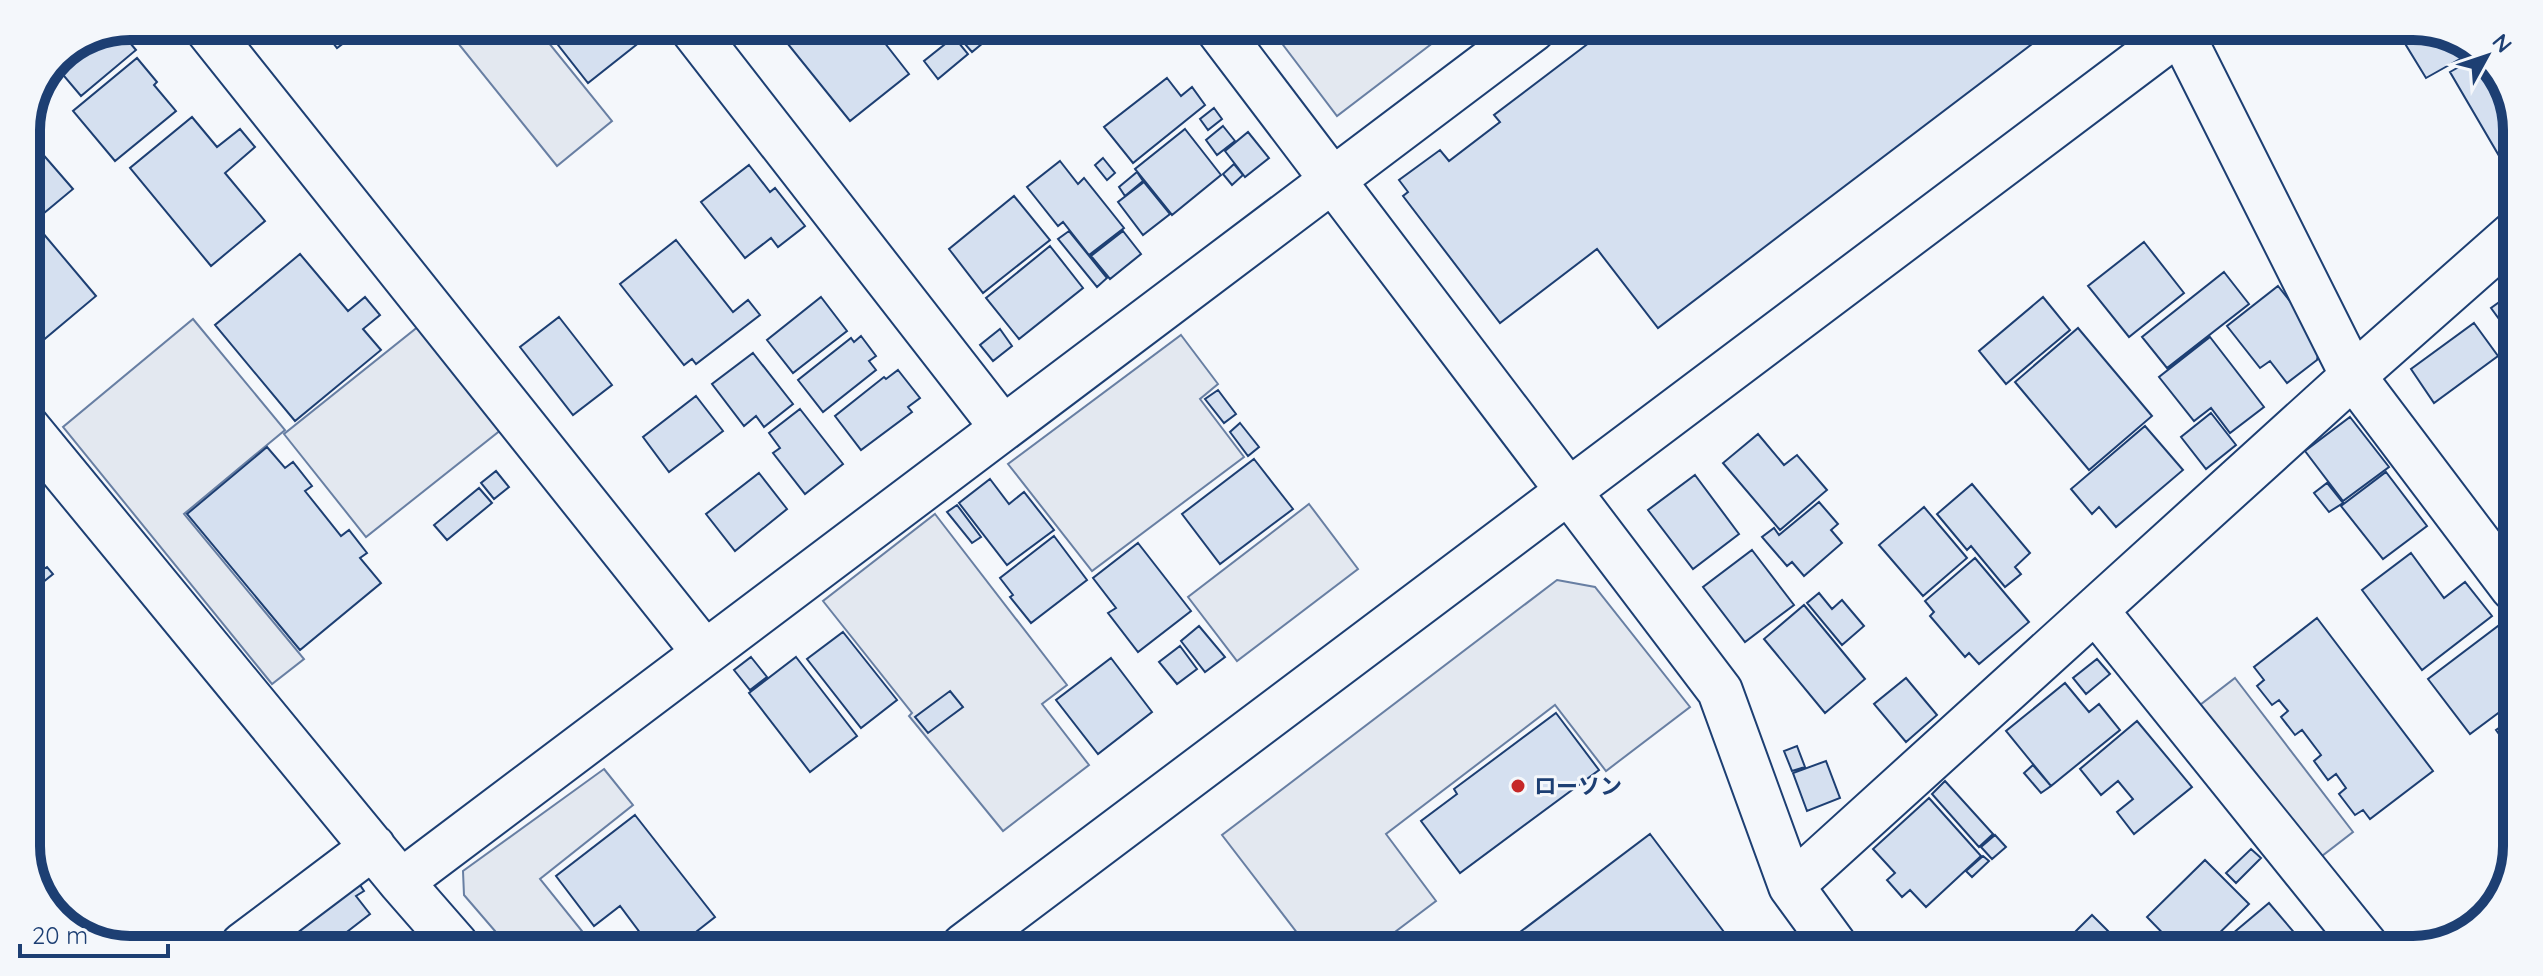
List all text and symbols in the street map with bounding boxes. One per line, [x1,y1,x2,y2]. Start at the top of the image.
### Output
north arrow [2447,16,2527,96]
text: N [2486,28,2518,58]
place label: ローソン [1534,772,1622,800]
marker: ローソン [1509,777,1527,795]
scale bar [20,908,168,958]
text: 20 m [32,920,88,950]

